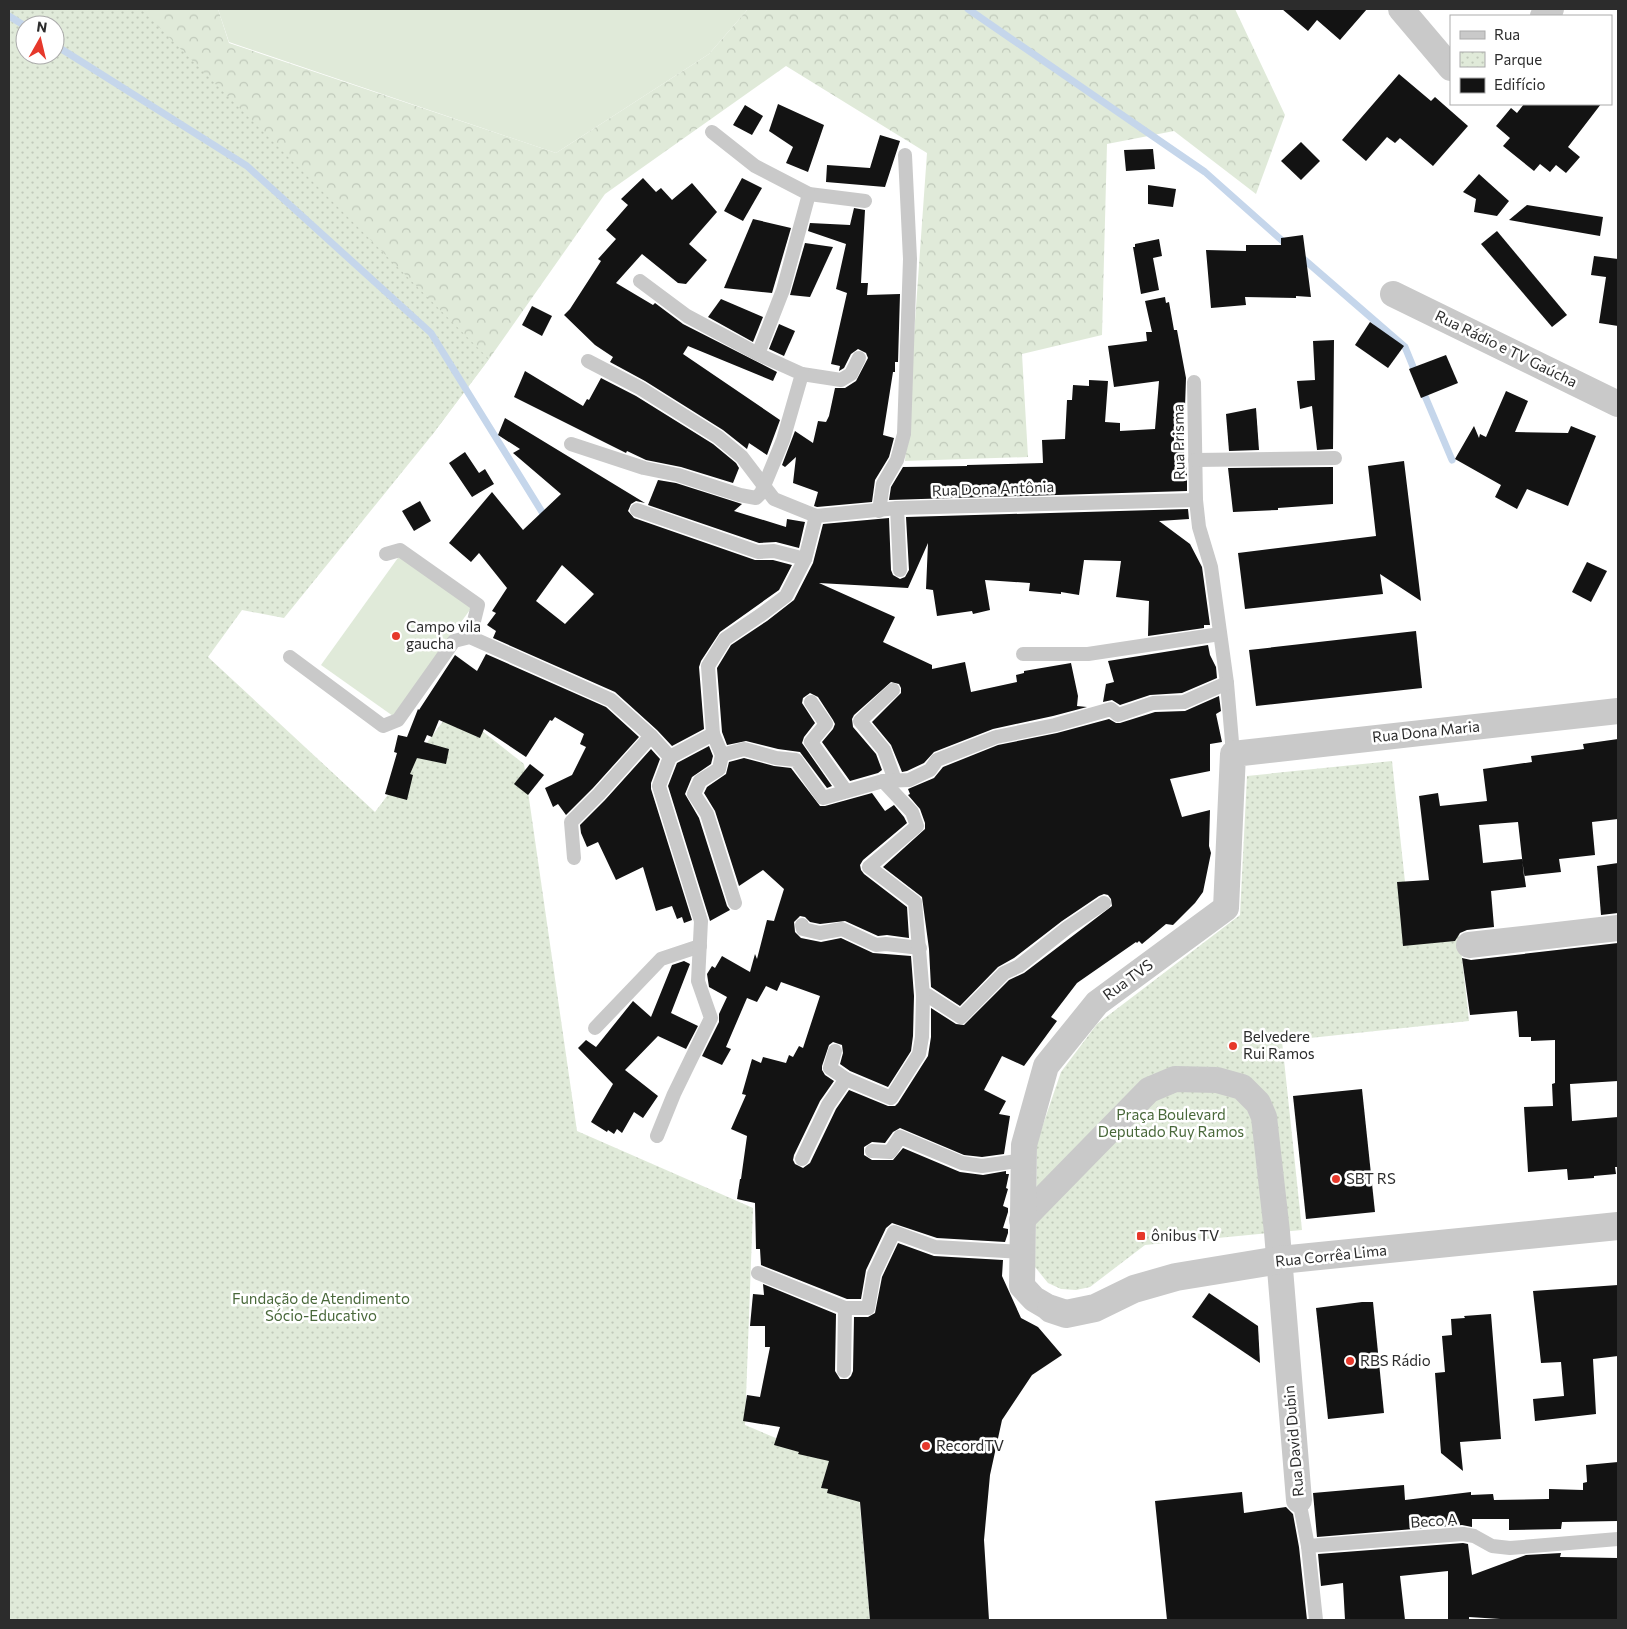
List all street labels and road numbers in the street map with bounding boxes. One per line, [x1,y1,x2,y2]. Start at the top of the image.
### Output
street label: Rua Rádio e TV Gaúcha [1432,306,1580,390]
street label: Rua Prisma [1168,404,1188,480]
street label: Rua Dona Antônia [931,477,1055,499]
street label: Rua Dona Maria [1371,716,1481,746]
street label: Rua TVS [1099,955,1156,1003]
street label: Rua Corrêa Lima [1274,1240,1388,1270]
street label: Rua David Dubin [1279,1385,1307,1497]
street label: Beco A [1410,1509,1458,1531]

